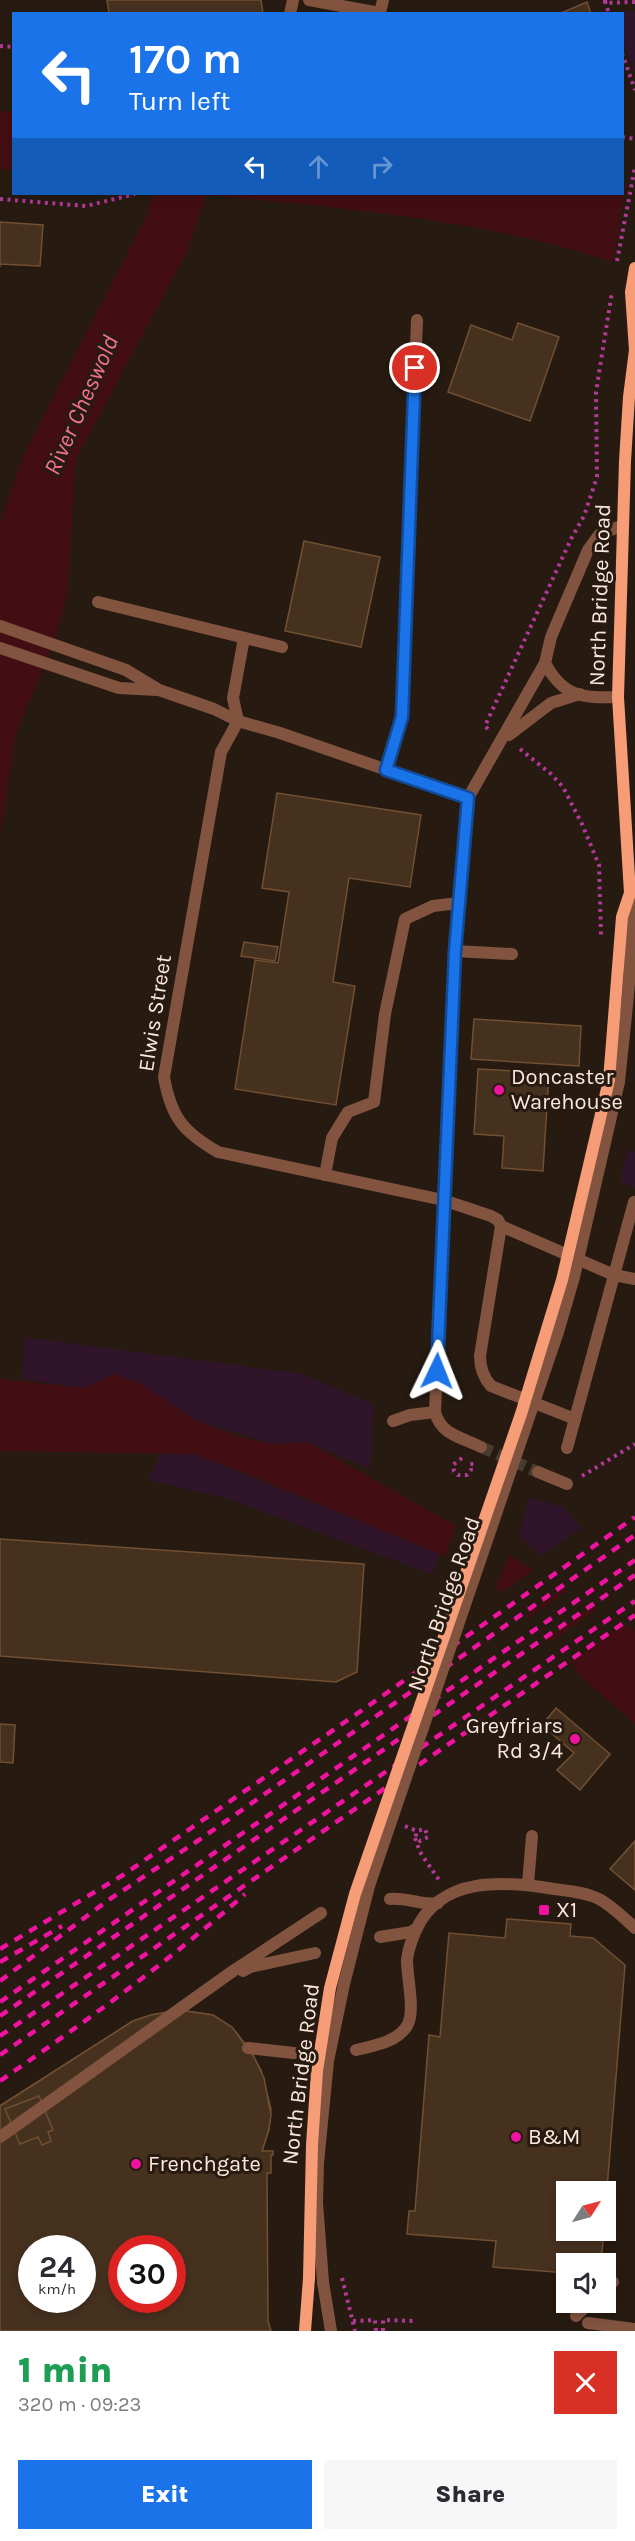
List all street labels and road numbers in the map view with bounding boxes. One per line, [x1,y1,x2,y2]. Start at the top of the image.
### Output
street label: North Bridge Road [584,503,616,687]
street label: Elwis Street [133,953,177,1073]
street label: North Bridge Road [402,1513,486,1695]
street label: North Bridge Road [277,1982,325,2166]

